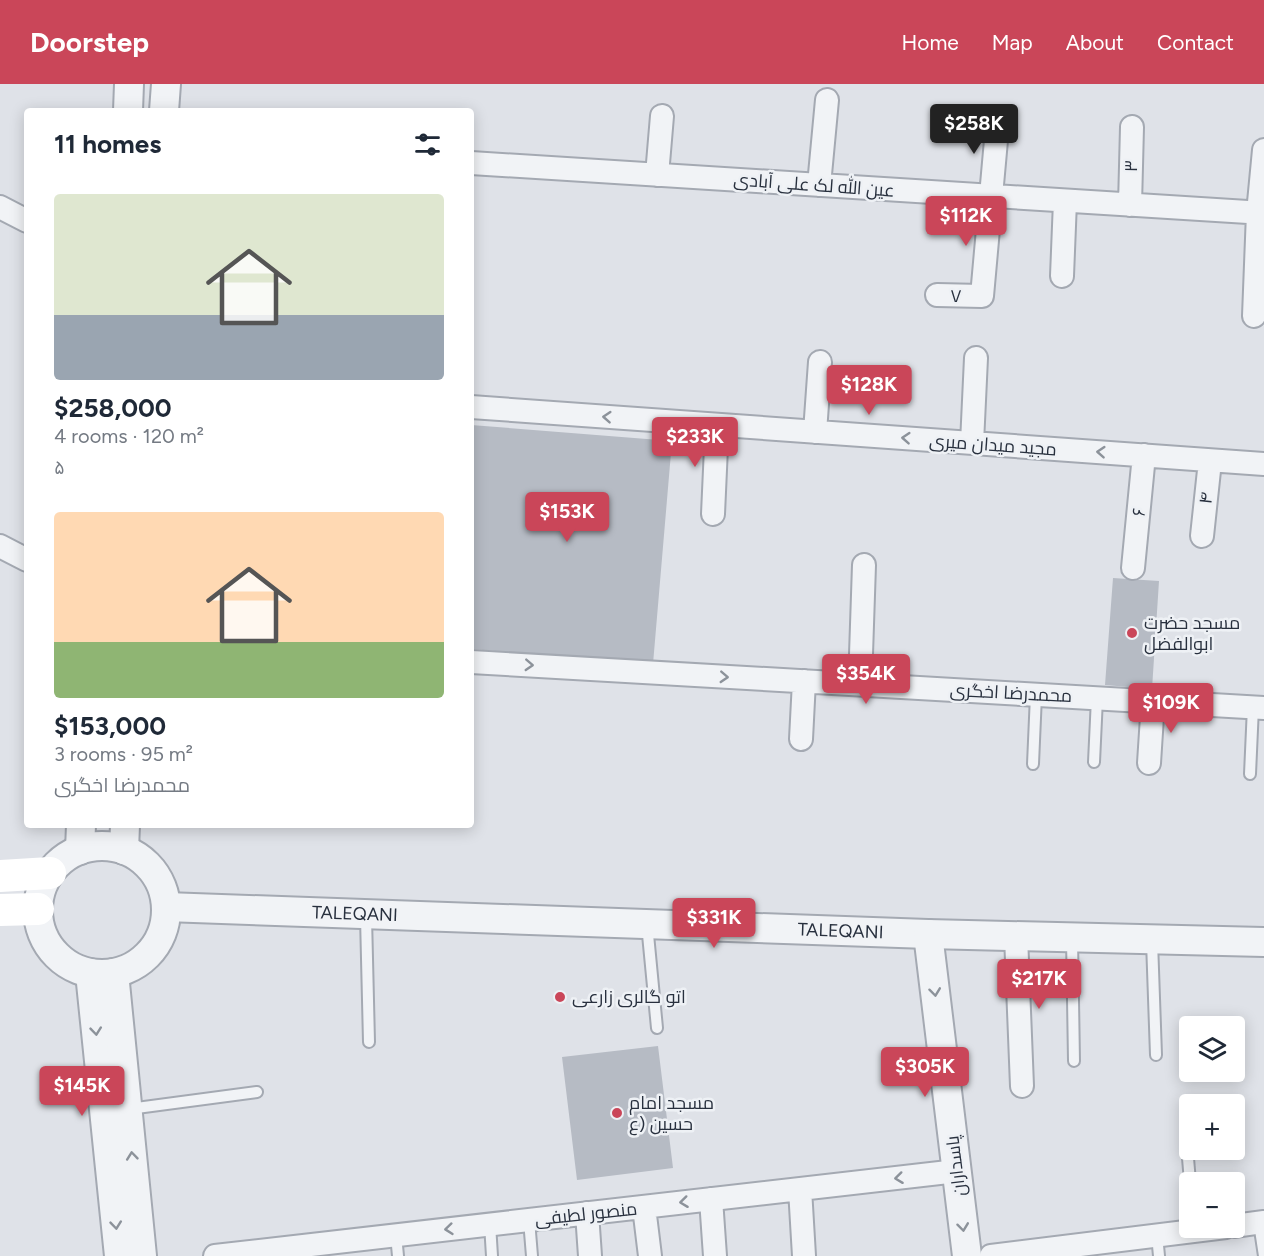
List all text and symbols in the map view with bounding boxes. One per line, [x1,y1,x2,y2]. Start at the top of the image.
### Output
text: Doorstep [30,25,149,59]
text: Home [902,30,959,55]
text: Map [992,30,1033,55]
text: About [1066,30,1124,55]
text: Contact [1157,30,1234,55]
pin: $258K [932,104,1016,155]
text: $258K [944,111,1004,135]
text: 11 homes [54,128,161,160]
icon: filters [411,128,444,161]
street label: ۳ [1120,160,1142,172]
street label: عین الله لک علی آبادی [733,167,895,202]
pin: $112K [924,196,1008,247]
text: $112K [940,203,992,227]
icon: home [195,233,303,341]
street label: ۷ [950,285,962,307]
pin: $128K [827,365,911,416]
text: $128K [841,372,897,396]
text: $258,000 [54,392,172,424]
one-way arrow [603,411,612,424]
pin: $233K [653,417,737,468]
text: 4 rooms · 120 m² [54,424,204,448]
text: $233K [666,424,724,448]
street label: مجید میدان میری [928,430,1058,460]
one-way arrow [902,432,911,445]
one-way arrow [1096,446,1105,459]
text: ۵ [54,455,65,479]
street label: ۴ [1194,491,1218,505]
pin: $153K [525,492,609,543]
text: $153K [539,499,595,523]
street label: ۶ [1128,507,1150,517]
icon: home [195,551,303,659]
place label: مسجد حضرت ابوالفضل [1144,612,1240,655]
marker: مسجد حضرت ابوالفضل [1125,626,1139,640]
pin: $354K [824,654,908,705]
one-way arrow [525,659,534,672]
text: $354K [836,661,896,685]
one-way arrow [720,670,729,683]
street label: محمدرضا اخگری [949,679,1073,707]
pin: $109K [1129,683,1213,734]
text: $109K [1142,690,1200,714]
text: $153,000 [54,710,166,742]
text: 3 rooms · 95 m² [54,742,193,766]
text: محمدرضا اخگری [54,773,190,797]
pin: $331K [672,898,756,949]
street label: TALEQANI [312,901,398,926]
text: $331K [686,905,742,929]
street label: TALEQANI [797,918,884,943]
pin: $217K [997,959,1081,1010]
text: $217K [1011,966,1067,990]
place label: اتو گالری زارعی [572,986,686,1008]
one-way arrow [929,987,941,996]
marker: اتو گالری زارعی [553,990,567,1004]
map controls [1179,1016,1245,1238]
button: layers [1179,1016,1245,1082]
one-way arrow [89,1027,102,1036]
pin: $305K [883,1047,967,1098]
text: $305K [895,1054,955,1078]
pin: $145K [40,1066,124,1117]
text: $145K [53,1073,111,1097]
place label: مسجد امام حسین (ع [629,1092,714,1136]
button: + [1179,1094,1245,1160]
marker: مسجد امام حسین (ع [610,1106,624,1120]
street label: پاسداران [941,1134,972,1198]
one-way arrow [126,1151,139,1161]
one-way arrow [894,1171,903,1183]
button: − [1179,1172,1245,1238]
one-way arrow [680,1196,689,1208]
street label: منصور لطیفی [534,1198,638,1230]
one-way arrow [109,1221,122,1230]
one-way arrow [444,1222,453,1235]
one-way arrow [957,1222,969,1232]

